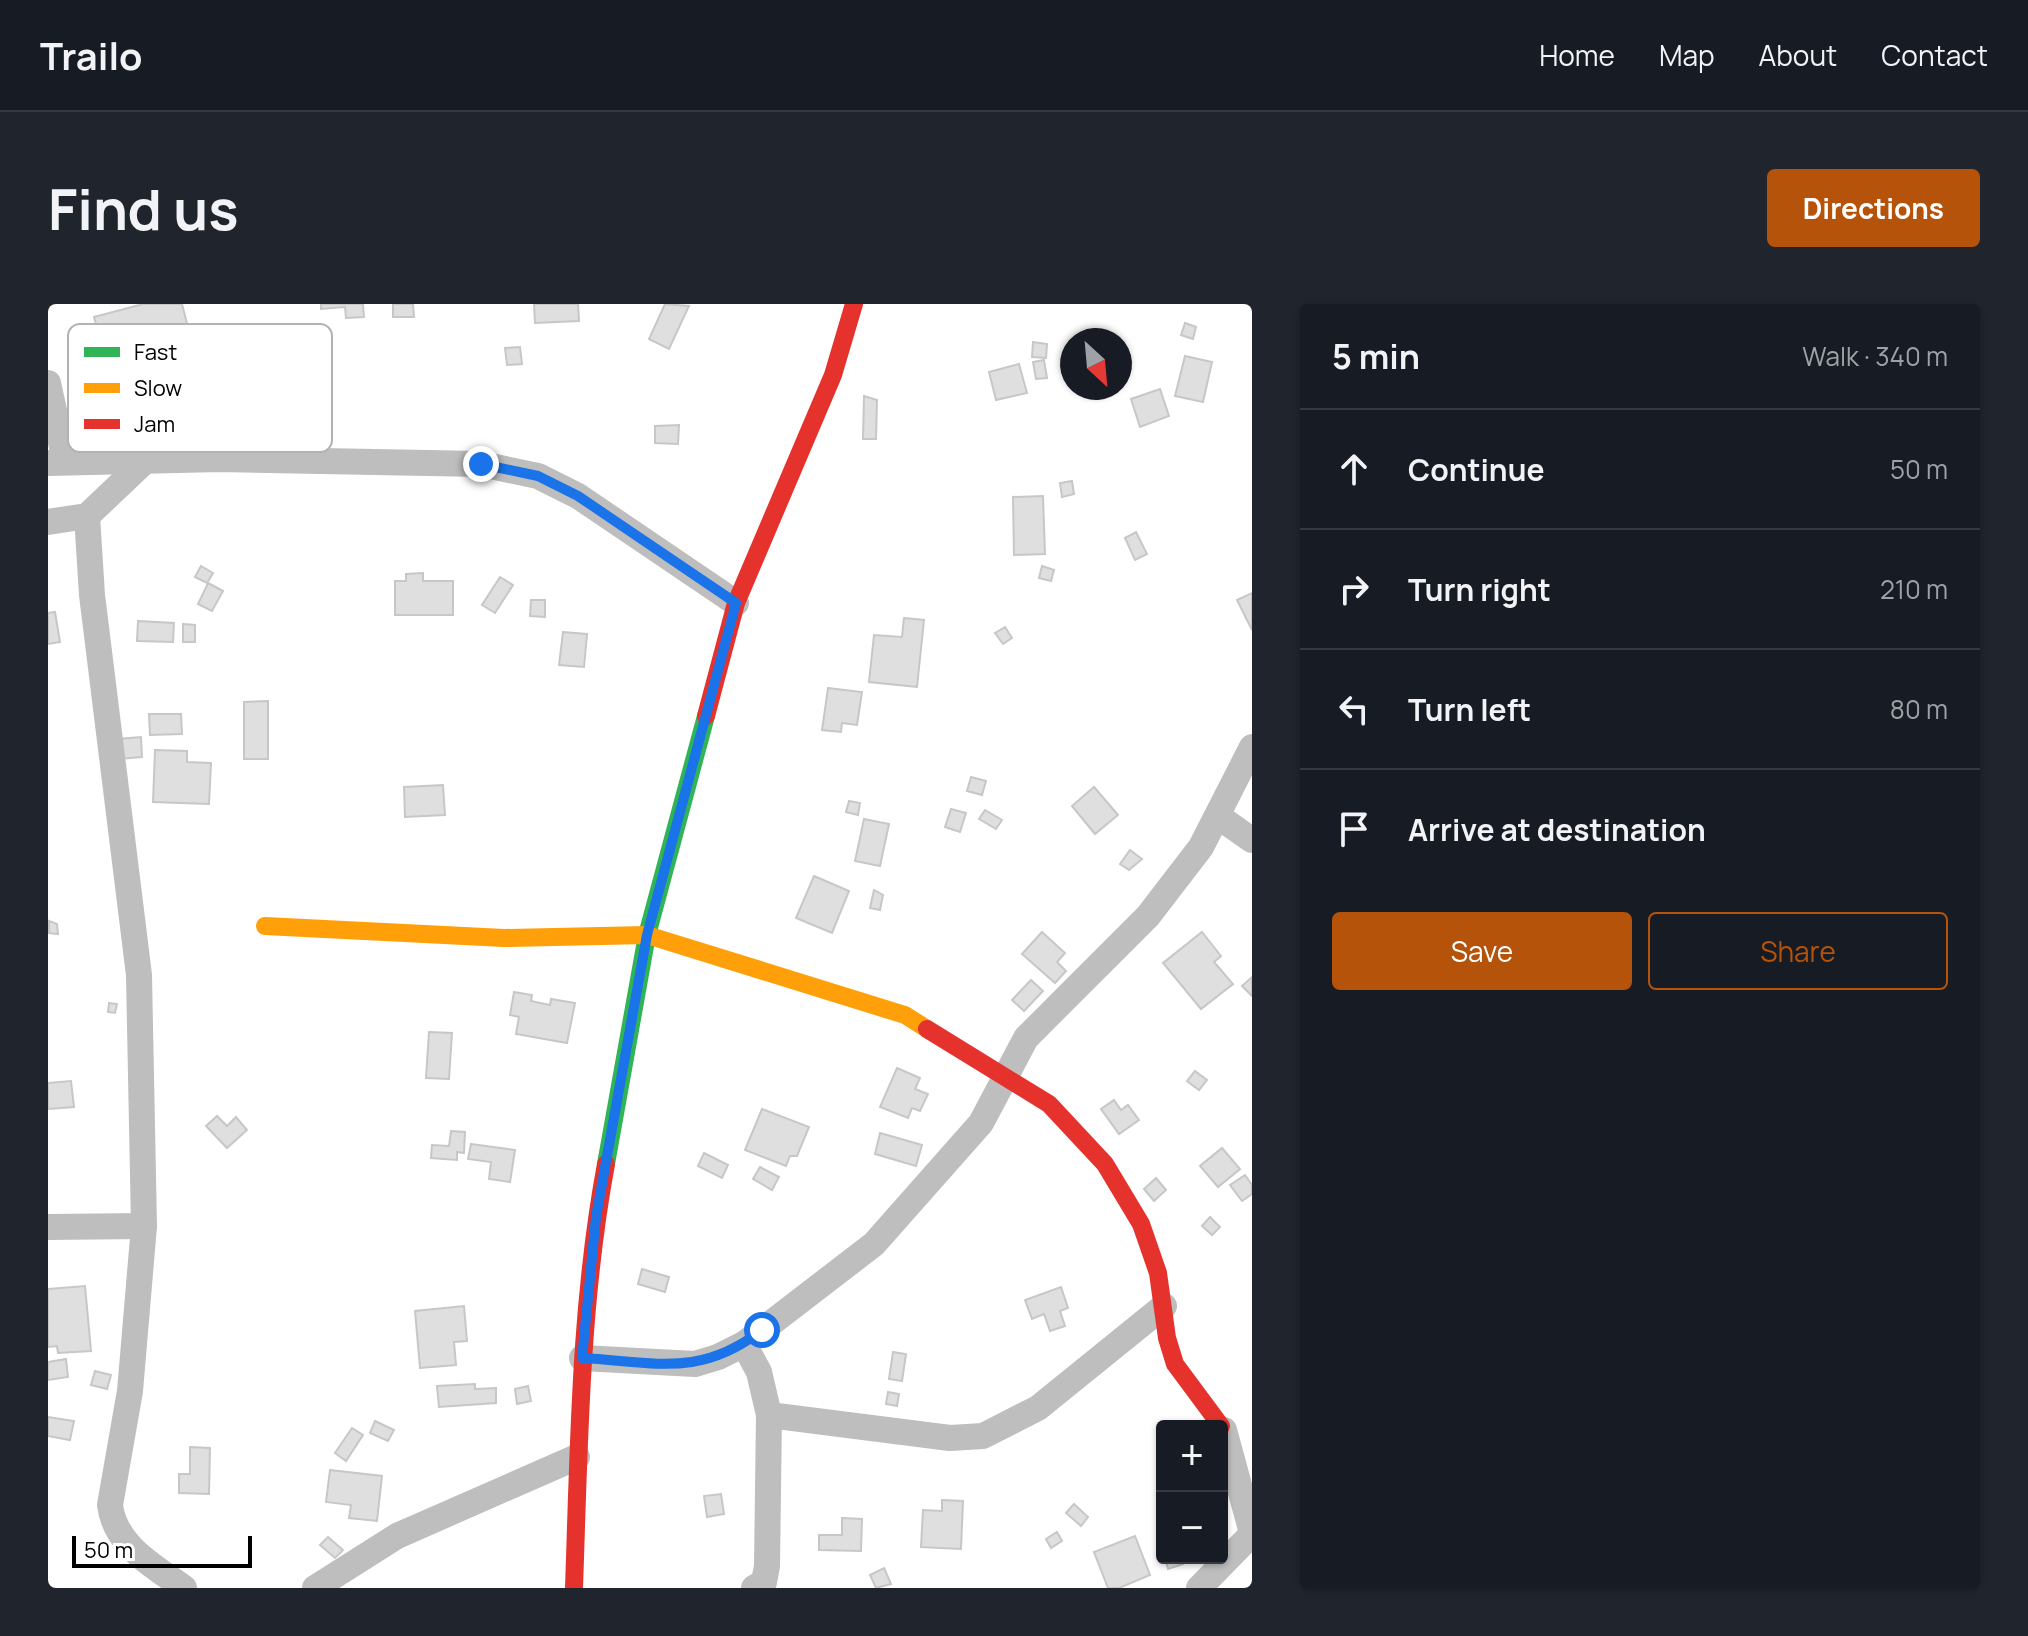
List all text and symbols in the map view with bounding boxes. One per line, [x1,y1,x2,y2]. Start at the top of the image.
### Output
text: Trailo [40,29,143,81]
text: Home [1539,36,1615,74]
text: Map [1659,36,1715,74]
text: About [1759,36,1837,74]
text: Contact [1881,36,1988,74]
button: Directions [1767,169,1980,247]
text: Find us [48,170,239,247]
legend [68,324,332,452]
north arrow [1060,328,1132,400]
text: 5 min [1332,333,1420,379]
text: Fast [134,337,177,367]
text: Walk · 340 m [1802,338,1948,374]
text: Slow [134,373,182,403]
text: Jam [134,409,175,439]
route end [463,446,499,482]
icon: ahead [1332,447,1376,491]
text: Continue [1408,449,1544,490]
text: 50 m [1890,451,1948,487]
icon: right [1332,567,1376,611]
text: Turn right [1408,569,1551,610]
text: 210 m [1880,571,1948,607]
icon: left [1332,687,1376,731]
text: Turn left [1408,689,1531,730]
text: 80 m [1890,691,1948,727]
icon: arrive [1332,807,1376,851]
text: Arrive at destination [1408,809,1706,850]
button: Save [1332,912,1632,990]
button: Share [1648,912,1948,990]
route start [744,1312,780,1348]
map controls [1156,1420,1228,1564]
button: + [1156,1420,1228,1492]
button: − [1156,1492,1228,1564]
scale bar [72,1532,252,1568]
text: 50 m [84,1535,133,1565]

